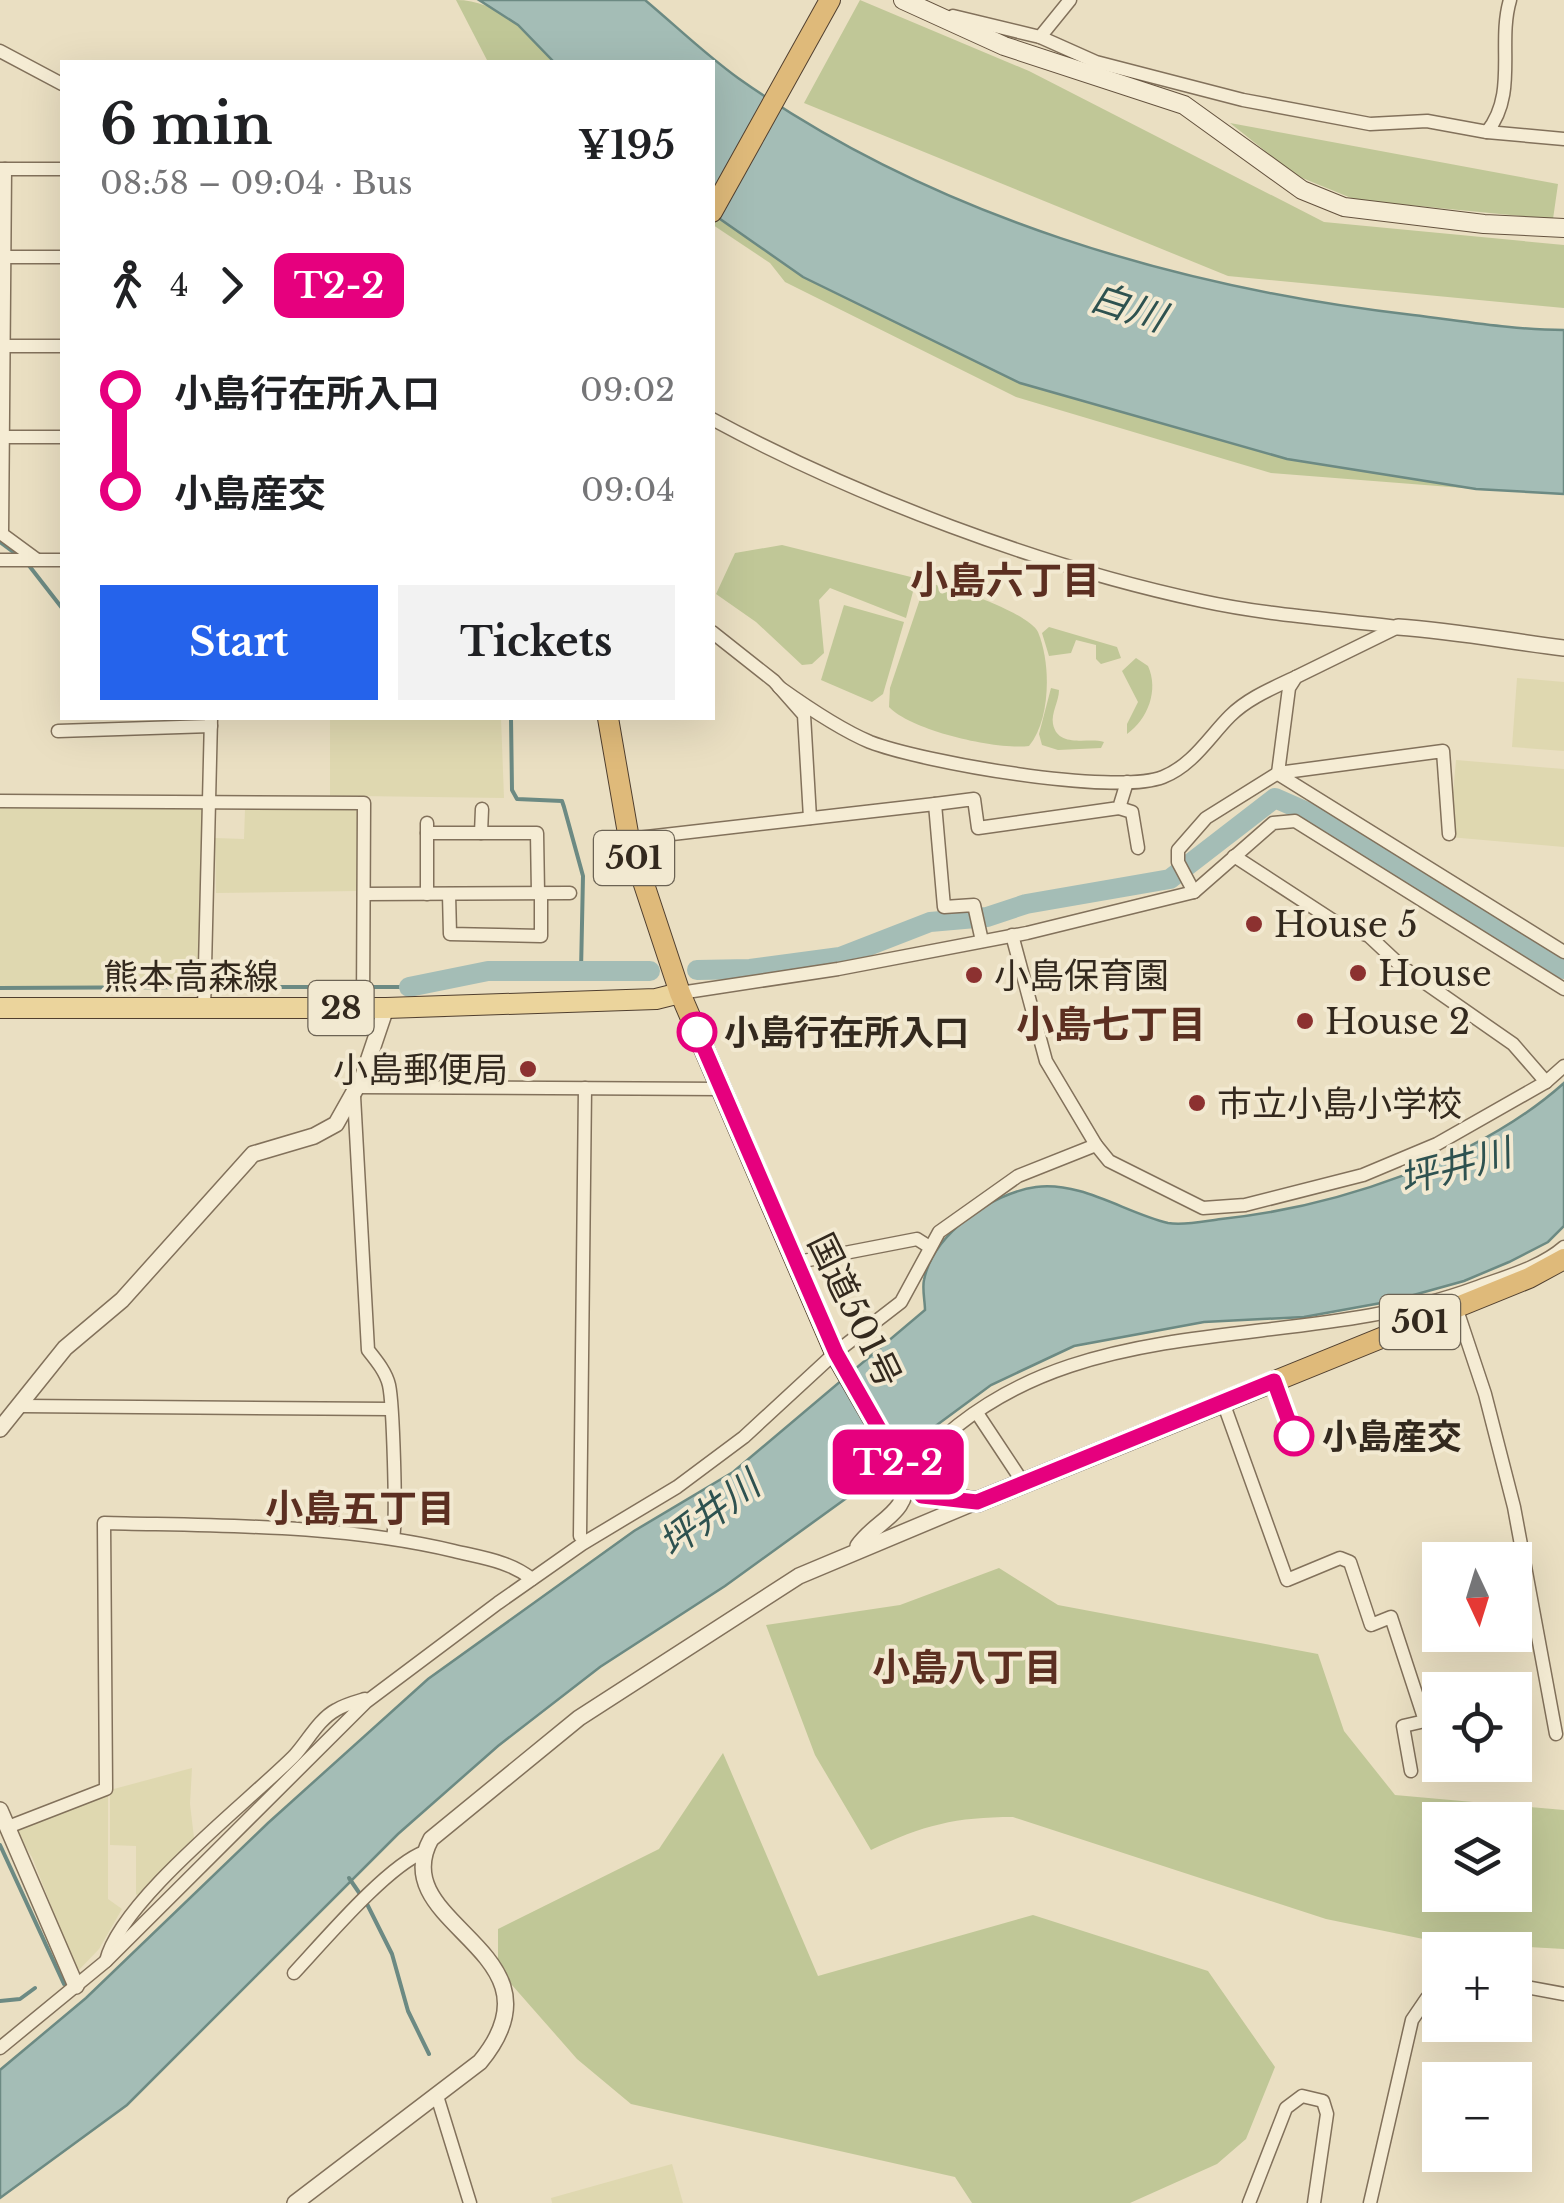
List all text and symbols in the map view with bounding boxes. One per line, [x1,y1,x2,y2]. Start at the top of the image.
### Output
text: 6 min [100,91,272,159]
text: ¥195 [578,122,675,169]
text: 08:58 – 09:04 · Bus [100,163,412,203]
icon: walk [100,258,155,313]
icon: forward [204,258,259,313]
text: T2-2 [294,264,384,307]
text: 4 [170,265,189,305]
water label: 白川 [1085,273,1175,342]
text: 小島行在所入口 [174,370,440,417]
text: 09:02 [580,370,675,410]
text: 小島産交 [174,470,326,517]
text: 09:04 [581,470,675,510]
district label: 小島六丁目 [910,557,1100,604]
button: Start [100,585,378,700]
button: Tickets [398,585,675,700]
road number: 501 [594,831,674,885]
place label: House 5 [1274,903,1418,946]
marker: House 5 [1243,913,1265,935]
place label: House [1378,952,1492,995]
place label: 小島保育園 [994,954,1169,997]
street label: 熊本高森線 [103,955,279,998]
marker: House [1347,962,1369,984]
marker: 小島保育園 [963,964,985,986]
road number: 28 [308,981,374,1035]
place label: House 2 [1325,1000,1470,1043]
district label: 小島七丁目 [1016,1001,1206,1048]
marker: House 2 [1294,1010,1316,1032]
place label: 小島行在所入口 [724,1011,969,1054]
marker: 小島行在所入口 [678,1013,716,1051]
place label: 小島郵便局 [333,1048,508,1091]
marker: 小島郵便局 [517,1058,539,1080]
place label: 市立小島小学校 [1217,1082,1462,1125]
marker: 市立小島小学校 [1186,1092,1208,1114]
water label: 坪井川 [1394,1128,1520,1203]
street label: 国道501号 [799,1226,911,1394]
road number: 501 [1380,1295,1460,1349]
place label: 小島産交 [1322,1415,1462,1458]
marker: 小島産交 [1275,1417,1313,1455]
line badge: T2-2 [828,1430,968,1494]
text: T2-2 [853,1441,943,1484]
water label: 坪井川 [649,1459,772,1567]
district label: 小島五丁目 [265,1485,455,1532]
north arrow [1422,1542,1532,1652]
map controls [1422,1542,1532,2172]
district label: 小島八丁目 [872,1644,1062,1691]
button: locate [1422,1672,1532,1782]
button: layers [1422,1802,1532,1912]
button: + [1422,1932,1532,2042]
button: − [1422,2062,1532,2172]

